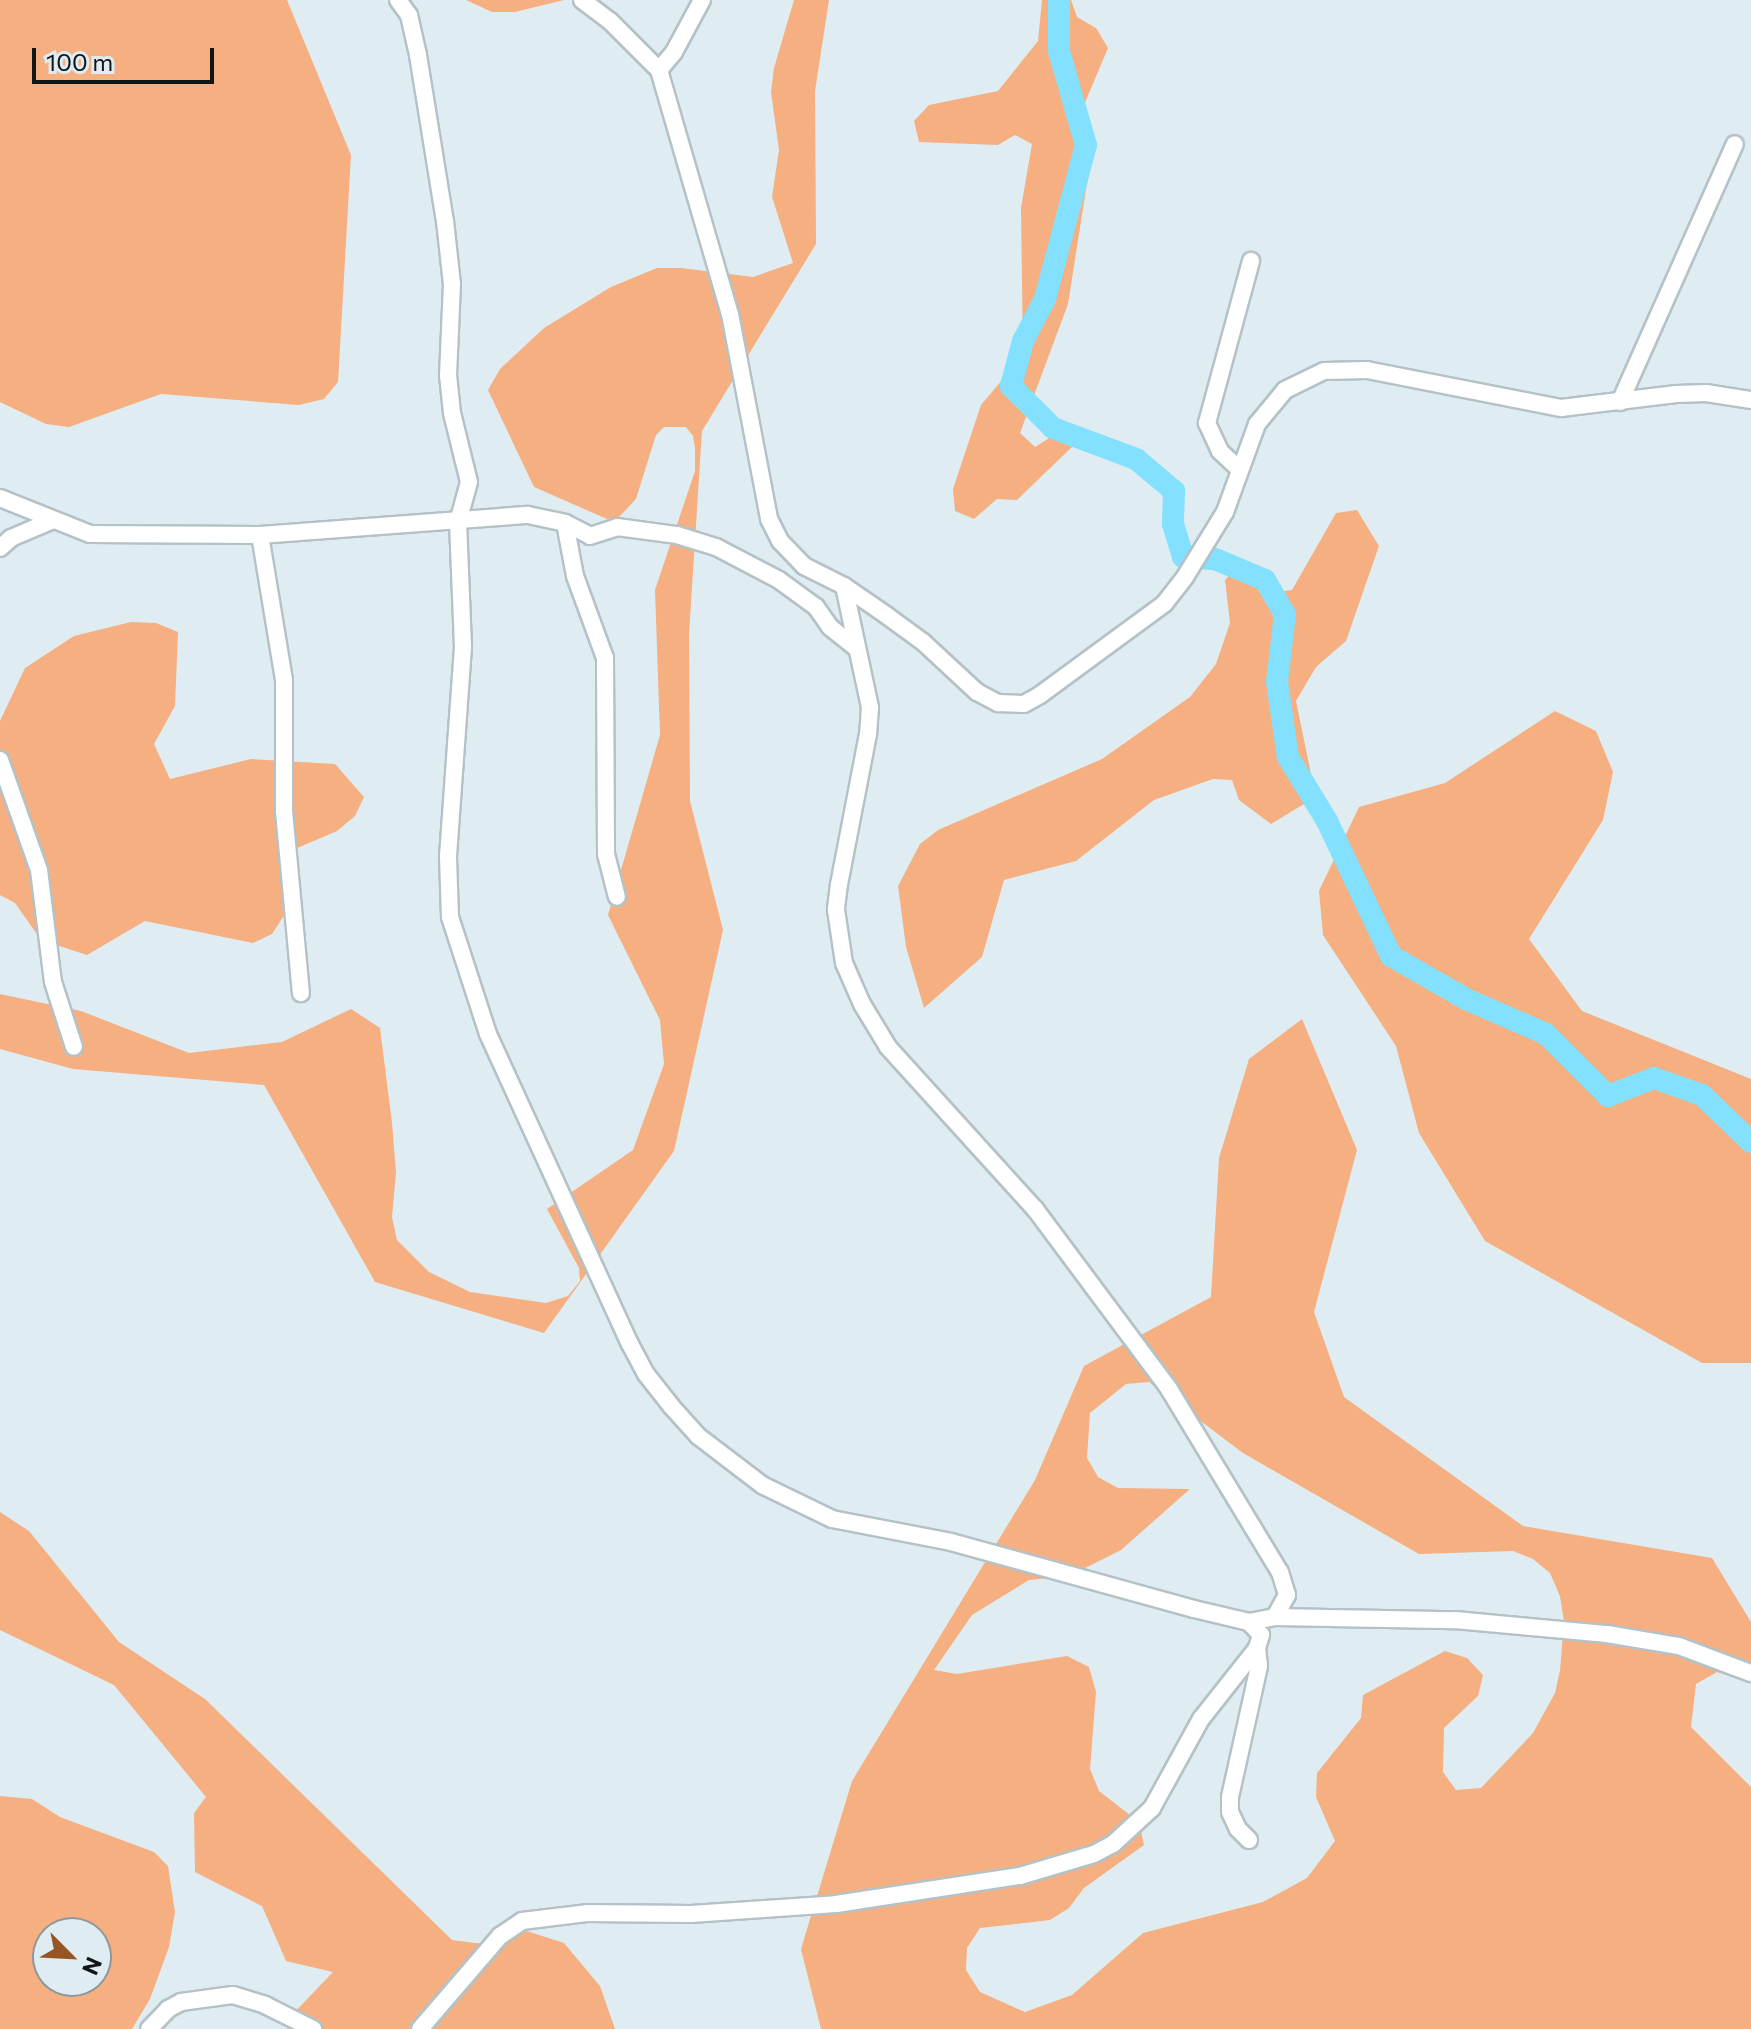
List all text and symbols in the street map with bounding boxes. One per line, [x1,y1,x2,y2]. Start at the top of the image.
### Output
scale bar [36,32,218,82]
text: 100 m [46,47,113,76]
north arrow [32,1917,112,1997]
text: N [77,1953,108,1979]

